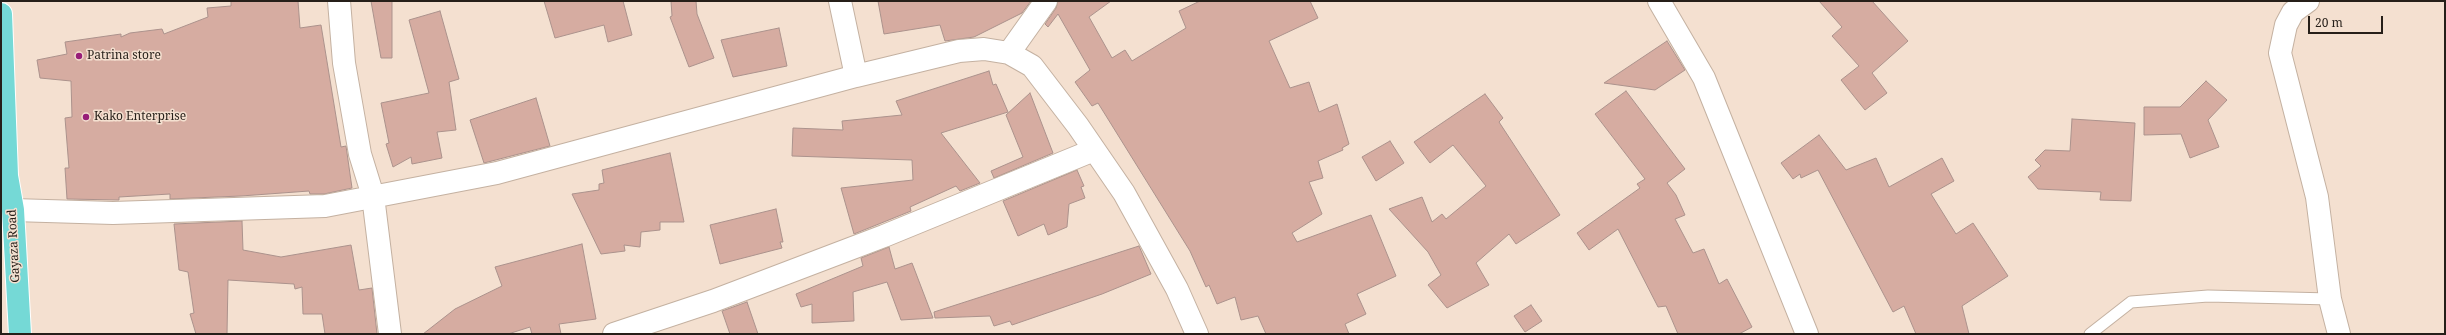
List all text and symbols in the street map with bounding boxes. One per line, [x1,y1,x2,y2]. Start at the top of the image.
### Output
scale bar [2310,8,2385,34]
text: 20 m [2315,14,2343,31]
place label: Patrina store [87,49,161,63]
marker: Patrina store [74,51,84,61]
place label: Kako Enterprise [94,110,186,124]
marker: Kako Enterprise [81,112,91,122]
street label: Gayaza Road [5,209,23,283]

